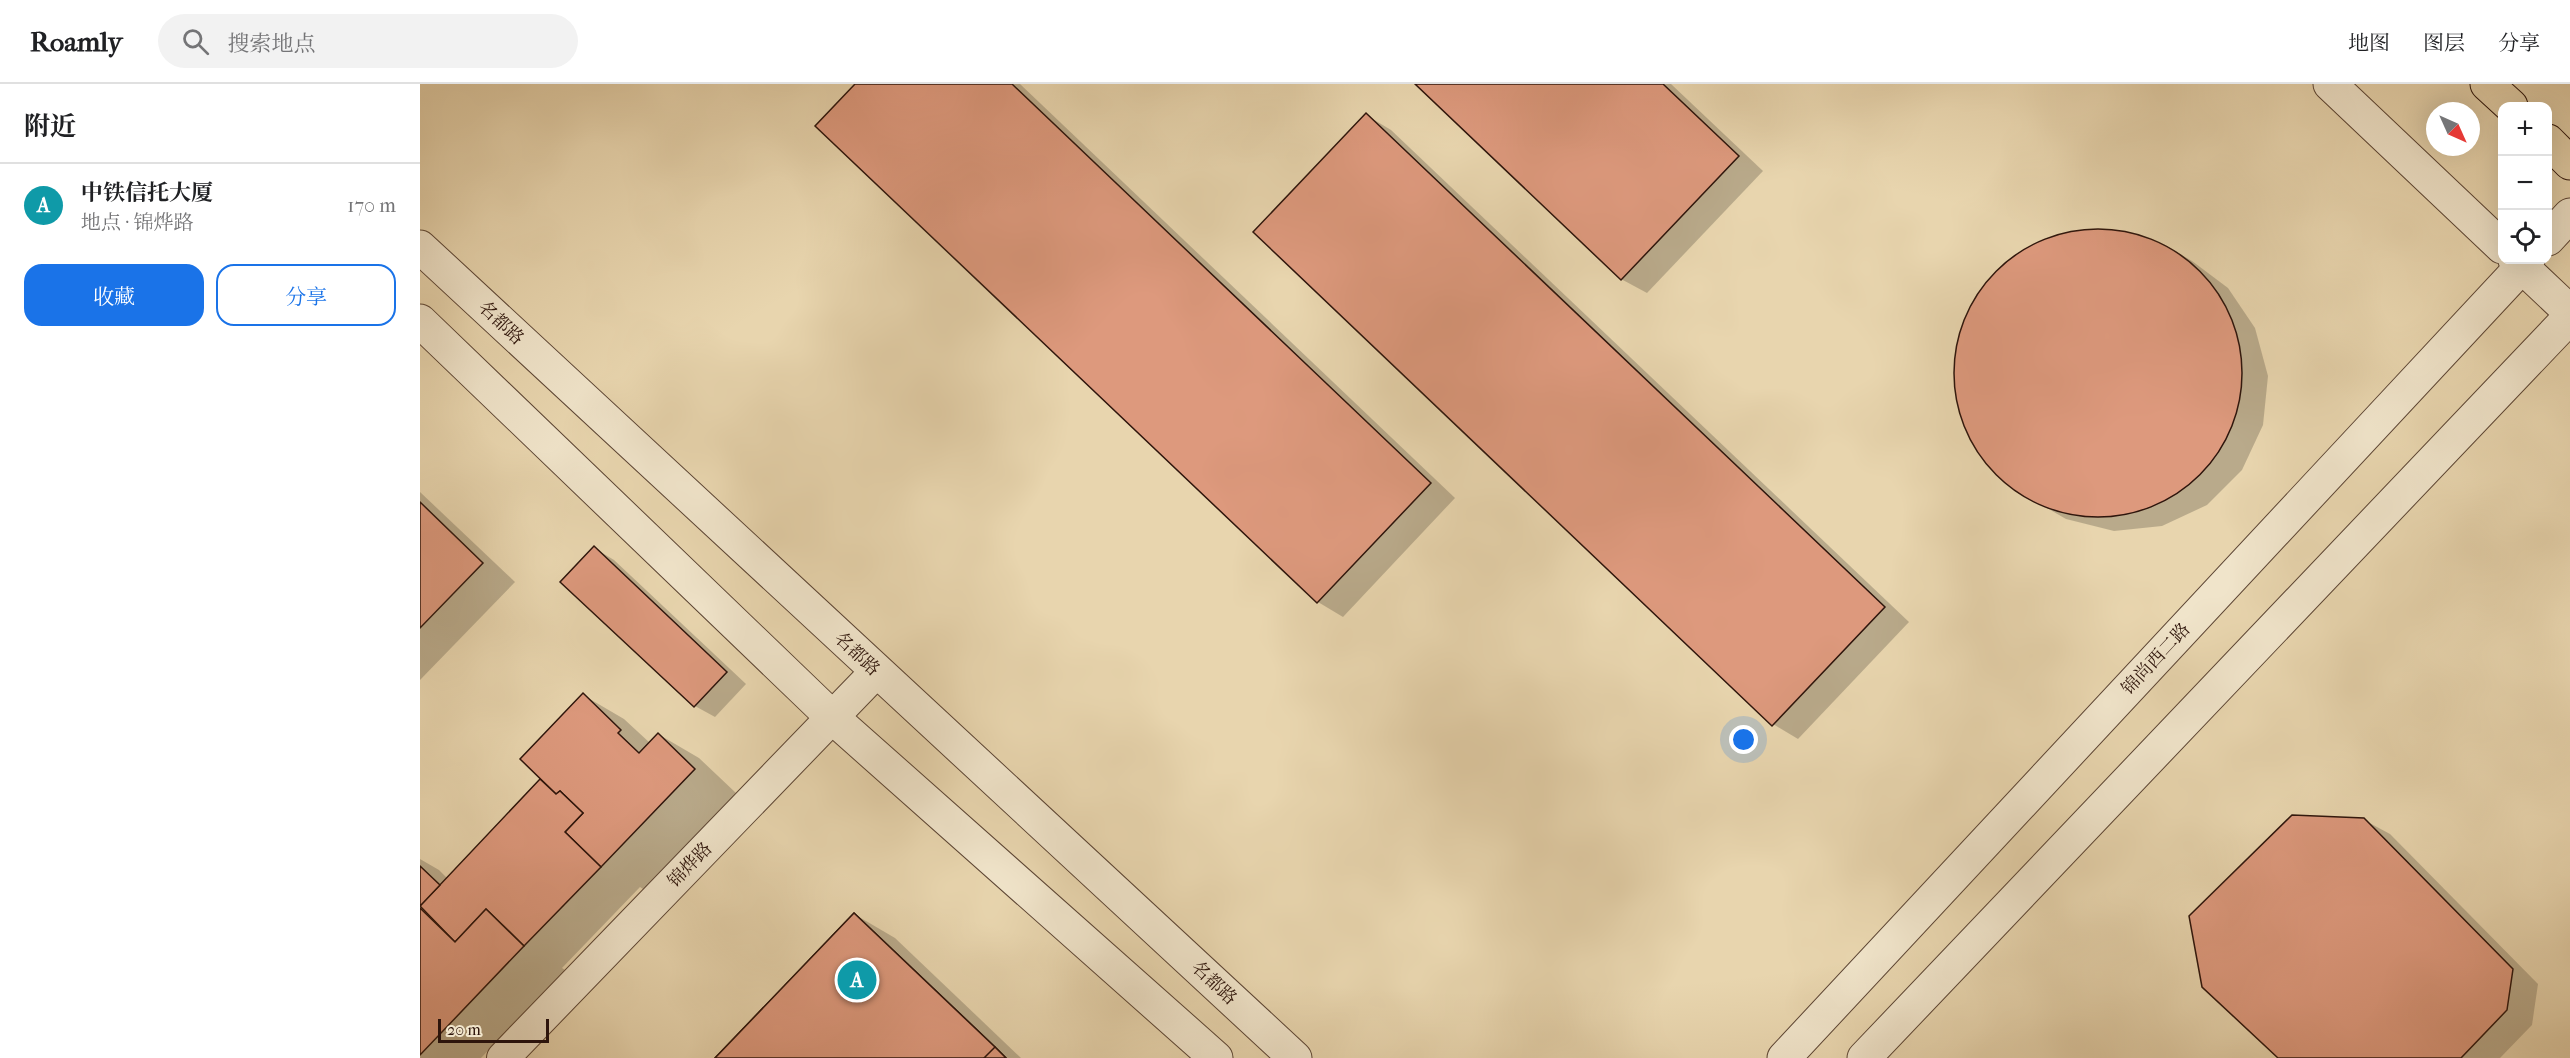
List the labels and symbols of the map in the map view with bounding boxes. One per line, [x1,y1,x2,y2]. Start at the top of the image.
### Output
north arrow [2426,102,2480,156]
street label: 名都路 [474,297,528,349]
street label: 锦尚西二路 [2118,619,2194,699]
street label: 名都路 [830,628,884,680]
your location [1729,725,1758,754]
street label: 锦烨路 [664,838,716,892]
street label: 名都路 [1187,957,1241,1009]
pin: A [838,958,876,1002]
scale bar [438,1016,549,1044]

